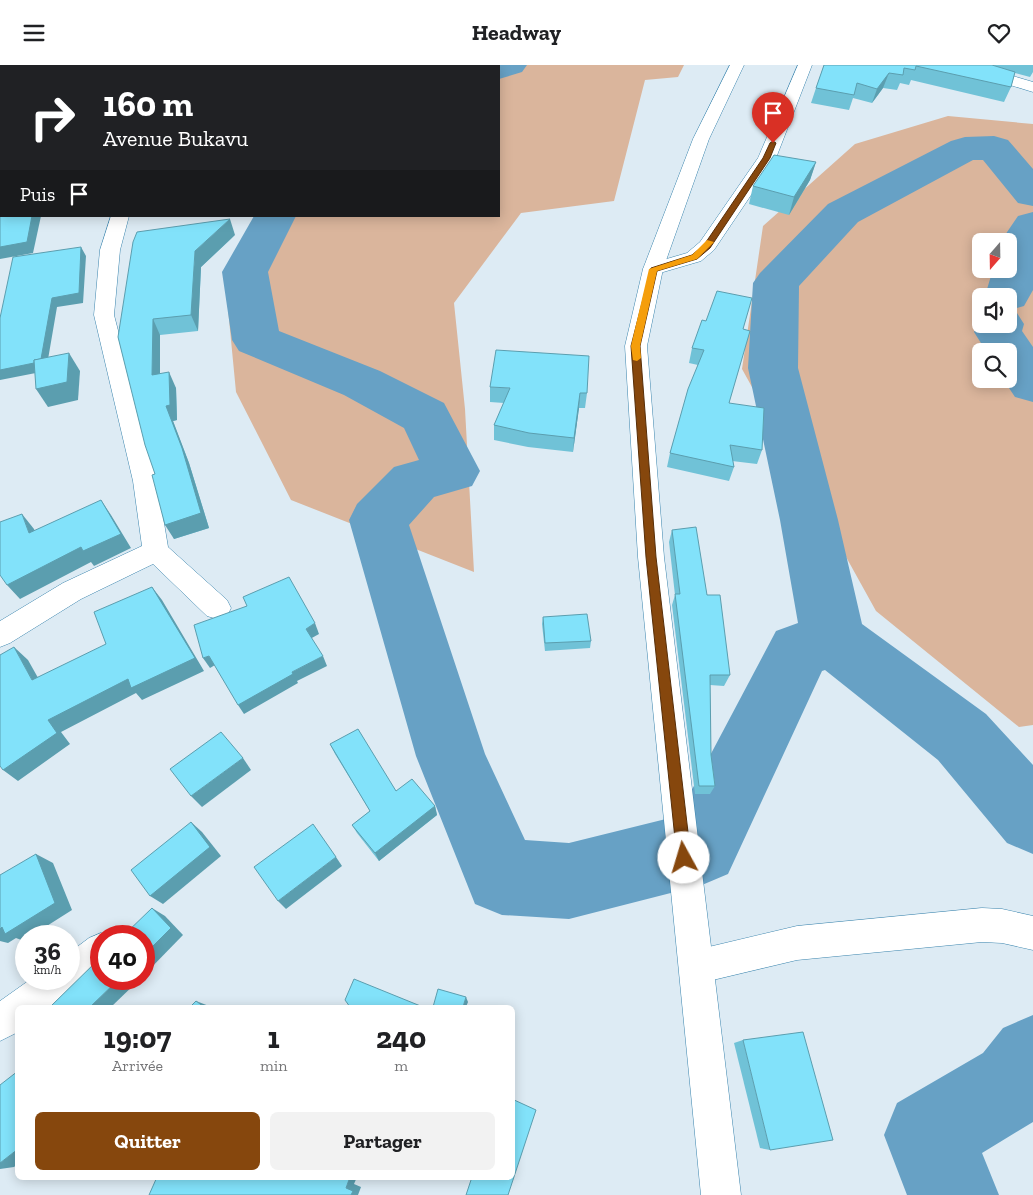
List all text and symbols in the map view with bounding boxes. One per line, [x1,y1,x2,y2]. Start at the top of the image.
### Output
icon: menu [20,19,48,47]
text: Headway [472,19,561,46]
icon: heart [985,19,1013,47]
text: 160 m [103,83,193,125]
icon: right [20,85,85,150]
pin [752,92,794,143]
icon: arrive [759,99,787,127]
text: Avenue Bukavu [103,125,248,152]
icon: arrive [65,180,93,208]
text: Puis [20,183,55,206]
north arrow [972,233,1018,277]
map controls [972,233,1017,388]
button: sound [972,288,1017,333]
button: search [972,343,1017,388]
position arrow [657,831,709,883]
speed limit sign: 40 [90,925,155,990]
text: 36 [34,936,61,966]
text: km/h [34,963,61,977]
text: 19:07 [104,1020,171,1056]
text: 1 [268,1020,280,1056]
text: 240 [376,1020,426,1056]
text: Arrivée [112,1056,163,1075]
text: min [260,1056,287,1075]
text: m [394,1056,408,1075]
button: Quitter [35,1112,260,1170]
button: Partager [270,1112,495,1170]

